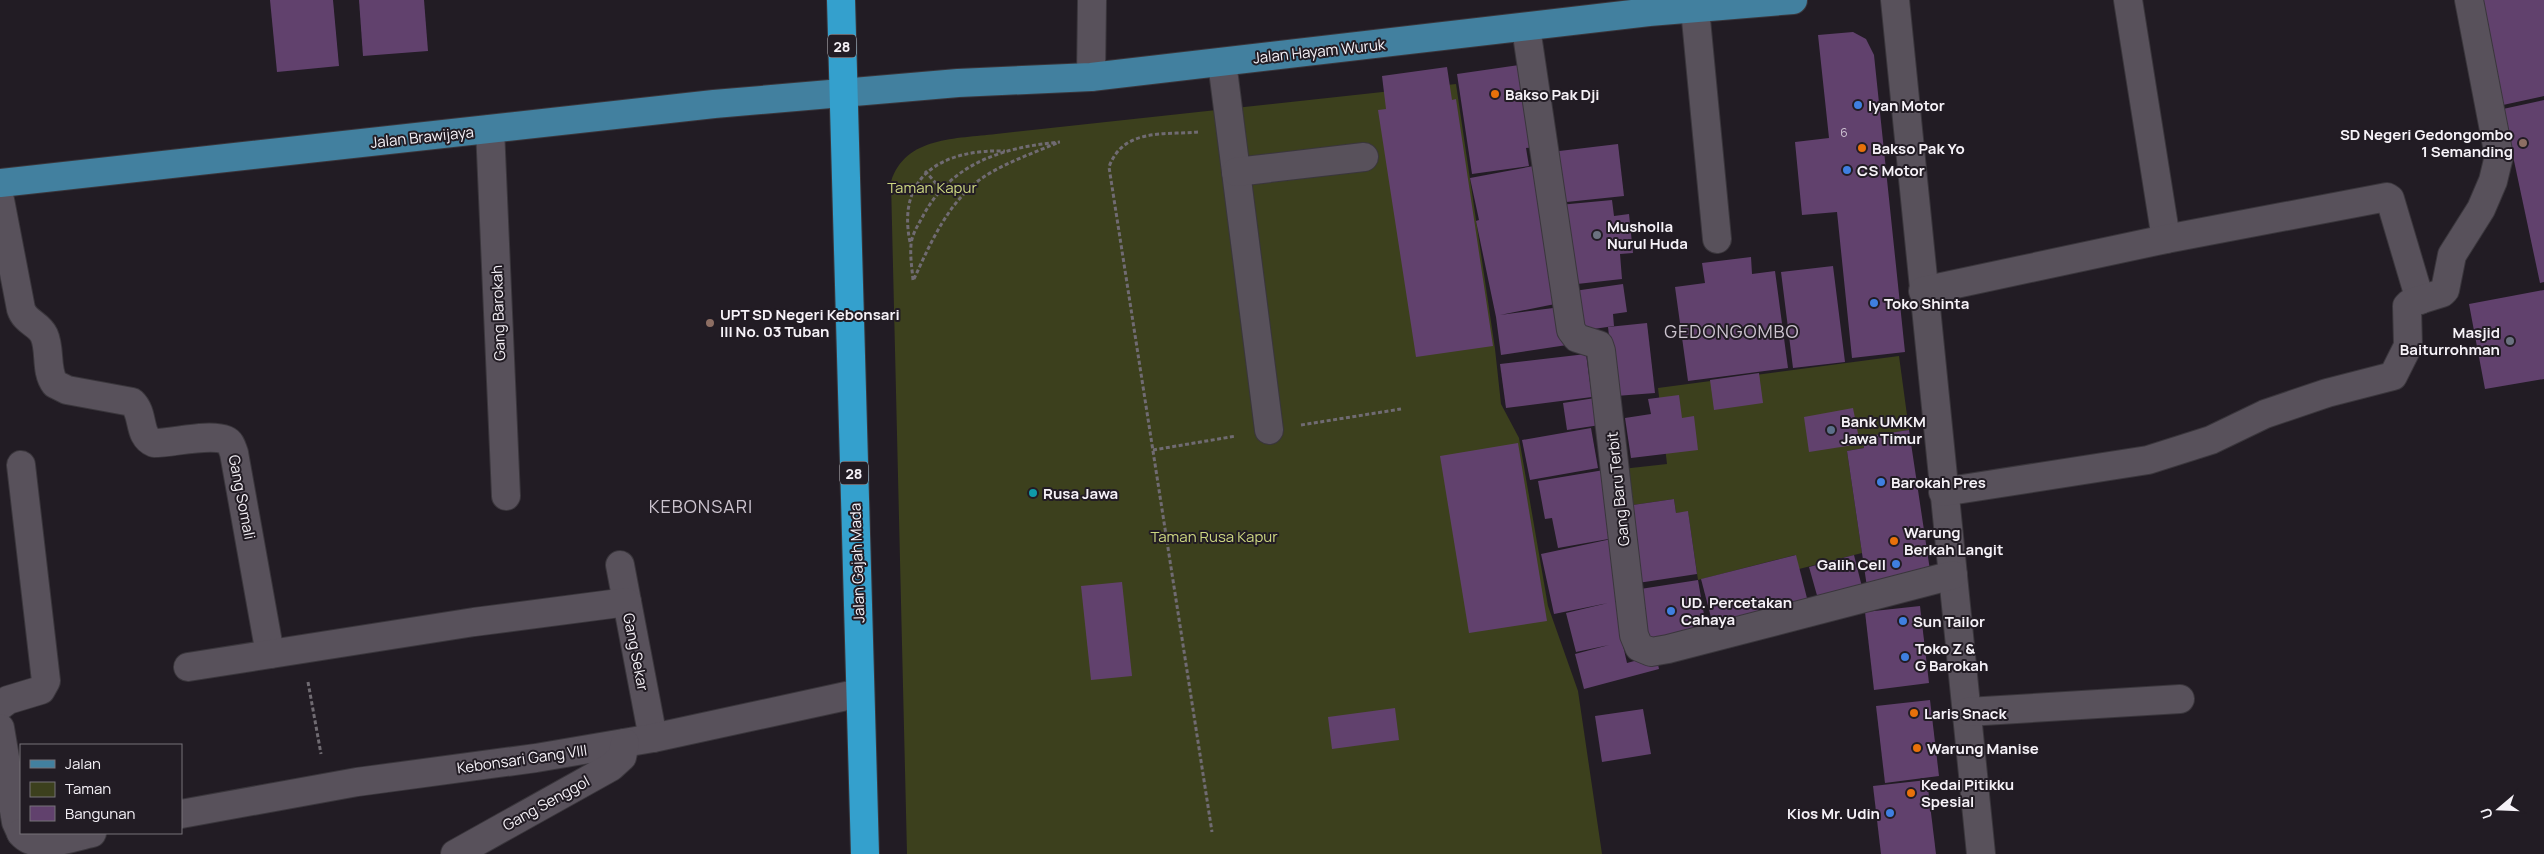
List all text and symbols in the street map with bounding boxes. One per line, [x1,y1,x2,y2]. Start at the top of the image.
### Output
road number: 28 [828,34,856,58]
street label: Jalan Hayam Wuruk [1252,34,1387,68]
place label: Bakso Pak Dji [1505,84,1600,105]
marker: Bakso Pak Dji [1489,88,1501,100]
place label: Iyan Motor [1868,95,1945,116]
marker: Iyan Motor [1852,99,1864,111]
street label: Jalan Brawijaya [369,121,475,153]
house number: 6 [1840,124,1848,141]
place label: SD Negeri Gedongombo 1 Semanding [2340,124,2513,162]
marker: SD Negeri Gedongombo 1 Semanding [2517,137,2529,149]
place label: Bakso Pak Yo [1872,138,1965,159]
marker: Bakso Pak Yo [1856,142,1868,154]
place label: CS Motor [1857,160,1925,181]
marker: CS Motor [1841,164,1853,176]
park label: Taman Kapur [887,177,977,198]
place label: Musholla Nurul Huda [1607,216,1688,254]
marker: Musholla Nurul Huda [1591,229,1603,241]
street label: Gang Barokah [486,265,510,361]
place label: Toko Shinta [1884,293,1969,314]
marker: Toko Shinta [1868,297,1880,309]
place label: UPT SD Negeri Kebonsari III No. 03 Tuban [720,304,900,342]
marker: UPT SD Negeri Kebonsari III No. 03 Tuban [704,317,716,329]
district label: GEDONGOMBO [1664,319,1800,343]
place label: Masjid Baiturrohman [2400,322,2500,360]
marker: Masjid Baiturrohman [2504,335,2516,347]
place label: Bank UMKM Jawa Timur [1841,411,1926,449]
marker: Bank UMKM Jawa Timur [1825,424,1837,436]
street label: Gang Baru Terbit [1602,431,1634,547]
street label: Gang Somali [224,453,260,541]
road number: 28 [840,462,868,484]
place label: Barokah Pres [1891,472,1986,493]
marker: Barokah Pres [1875,476,1887,488]
place label: Rusa Jawa [1043,483,1118,504]
marker: Rusa Jawa [1027,487,1039,499]
district label: KEBONSARI [649,494,753,518]
street label: Jalan Gajah Mada [844,503,870,623]
place label: Warung Berkah Langit [1904,522,2004,560]
park label: Taman Rusa Kapur [1150,526,1278,547]
marker: Warung Berkah Langit [1888,535,1900,547]
place label: Galih Cell [1817,554,1886,575]
marker: Galih Cell [1890,558,1902,570]
place label: UD. Percetakan Cahaya [1681,592,1792,630]
marker: UD. Percetakan Cahaya [1665,605,1677,617]
street label: Gang Sekar [618,611,654,693]
place label: Sun Tailor [1913,611,1985,632]
marker: Sun Tailor [1897,615,1909,627]
place label: Toko Z & G Barokah [1915,638,1988,676]
marker: Toko Z & G Barokah [1899,651,1911,663]
place label: Laris Snack [1924,703,2007,724]
marker: Laris Snack [1908,707,1920,719]
place label: Warung Manise [1927,738,2039,759]
street label: Kebonsari Gang VIII [456,739,588,779]
marker: Warung Manise [1911,742,1923,754]
legend [20,744,182,834]
text: Jalan [65,753,101,774]
street label: Gang Senggol [499,770,593,836]
place label: Kedai Pitikku Spesial [1921,774,2014,812]
text: Taman [65,778,111,799]
north arrow [2474,784,2524,834]
marker: Kedai Pitikku Spesial [1905,787,1917,799]
text: Bangunan [65,803,135,824]
place label: Kios Mr. Udin [1787,803,1880,824]
text: U [2476,806,2497,821]
marker: Kios Mr. Udin [1884,807,1896,819]

